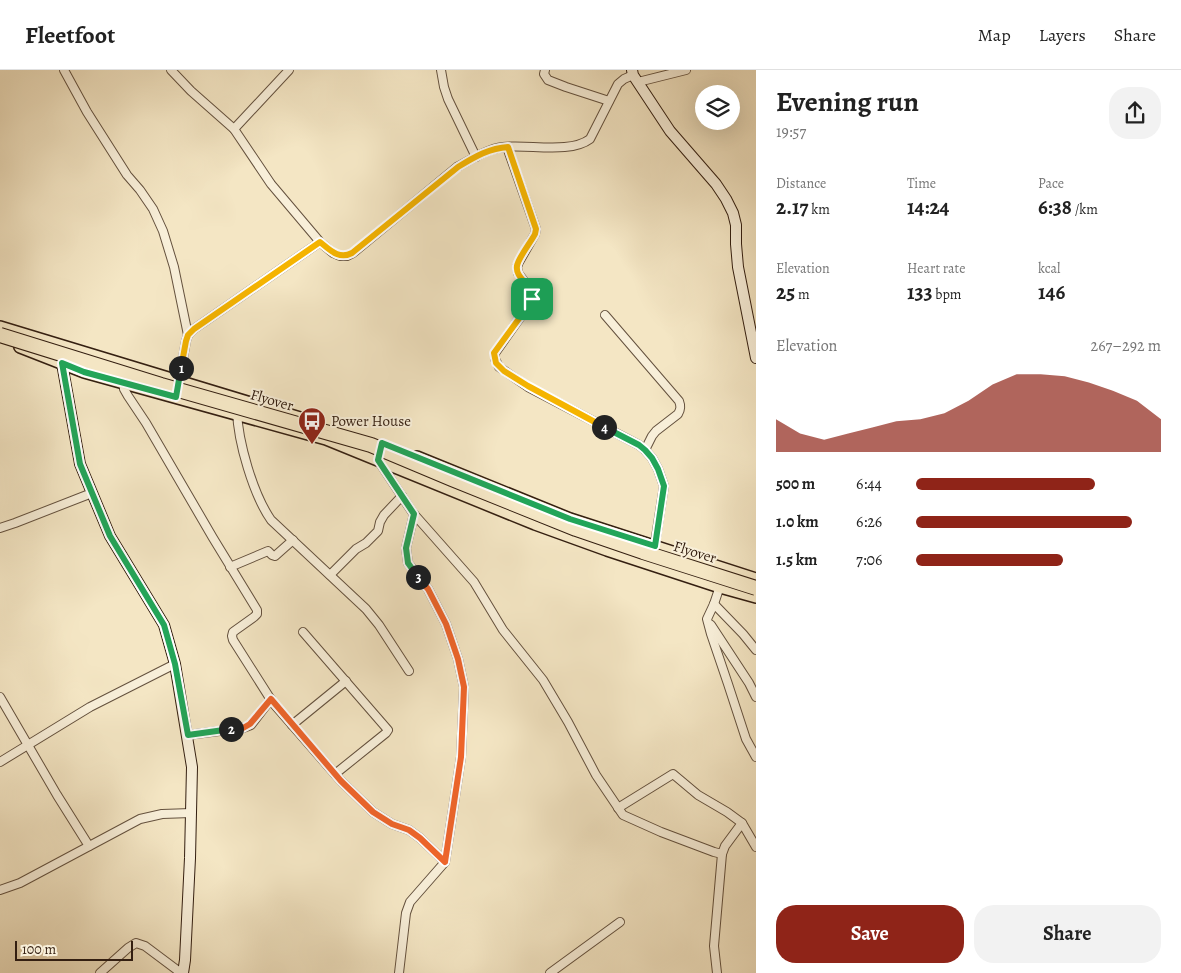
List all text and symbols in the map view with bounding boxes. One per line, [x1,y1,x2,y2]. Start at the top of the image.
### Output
text: Fleetfoot [25,19,115,51]
text: Map [978,23,1011,47]
text: Layers [1039,23,1086,47]
text: Share [1114,23,1156,47]
text: Evening run [776,83,919,121]
map controls [695,85,740,130]
button: layers [695,85,740,130]
button: share [1109,87,1161,139]
text: 19:57 [776,121,806,143]
text: Distance [776,174,826,193]
text: Time [907,174,936,193]
text: Pace [1038,174,1064,193]
text: 2.17 [776,193,808,221]
text: 14:24 [907,193,949,221]
text: 6:38 [1038,193,1072,221]
text: km [808,200,830,219]
text: /km [1072,200,1098,219]
text: Elevation [776,259,830,278]
text: Heart rate [907,259,965,278]
text: kcal [1038,259,1060,278]
pin [511,278,553,320]
text: 25 [776,278,795,306]
text: 133 [907,278,933,306]
text: 146 [1038,278,1065,306]
icon: arrive [518,285,546,313]
text: m [795,285,810,304]
text: bpm [933,285,962,304]
text: Elevation [776,335,837,357]
text: 267–292 m [1091,335,1161,357]
pin: 1 [168,356,194,380]
text: 1 [179,359,184,378]
street label: Flyover [248,384,296,416]
bus stop icon: Power House [297,406,327,445]
place label: Power House [331,411,411,431]
pin: 4 [592,414,616,440]
text: 4 [601,418,608,437]
text: 500 m [776,473,815,495]
text: 6:44 [856,473,882,495]
text: 1.0 km [776,511,819,533]
text: 6:26 [856,511,882,533]
street label: Flyover [671,536,719,568]
text: 1.5 km [776,549,817,571]
text: 7:06 [856,549,882,571]
pin: 3 [406,564,430,590]
text: 3 [415,568,422,587]
pin: 2 [218,716,244,742]
text: 2 [228,720,235,739]
button: Save [776,905,964,963]
button: Share [974,905,1161,963]
scale bar [15,938,132,961]
text: 100 m [22,940,56,959]

